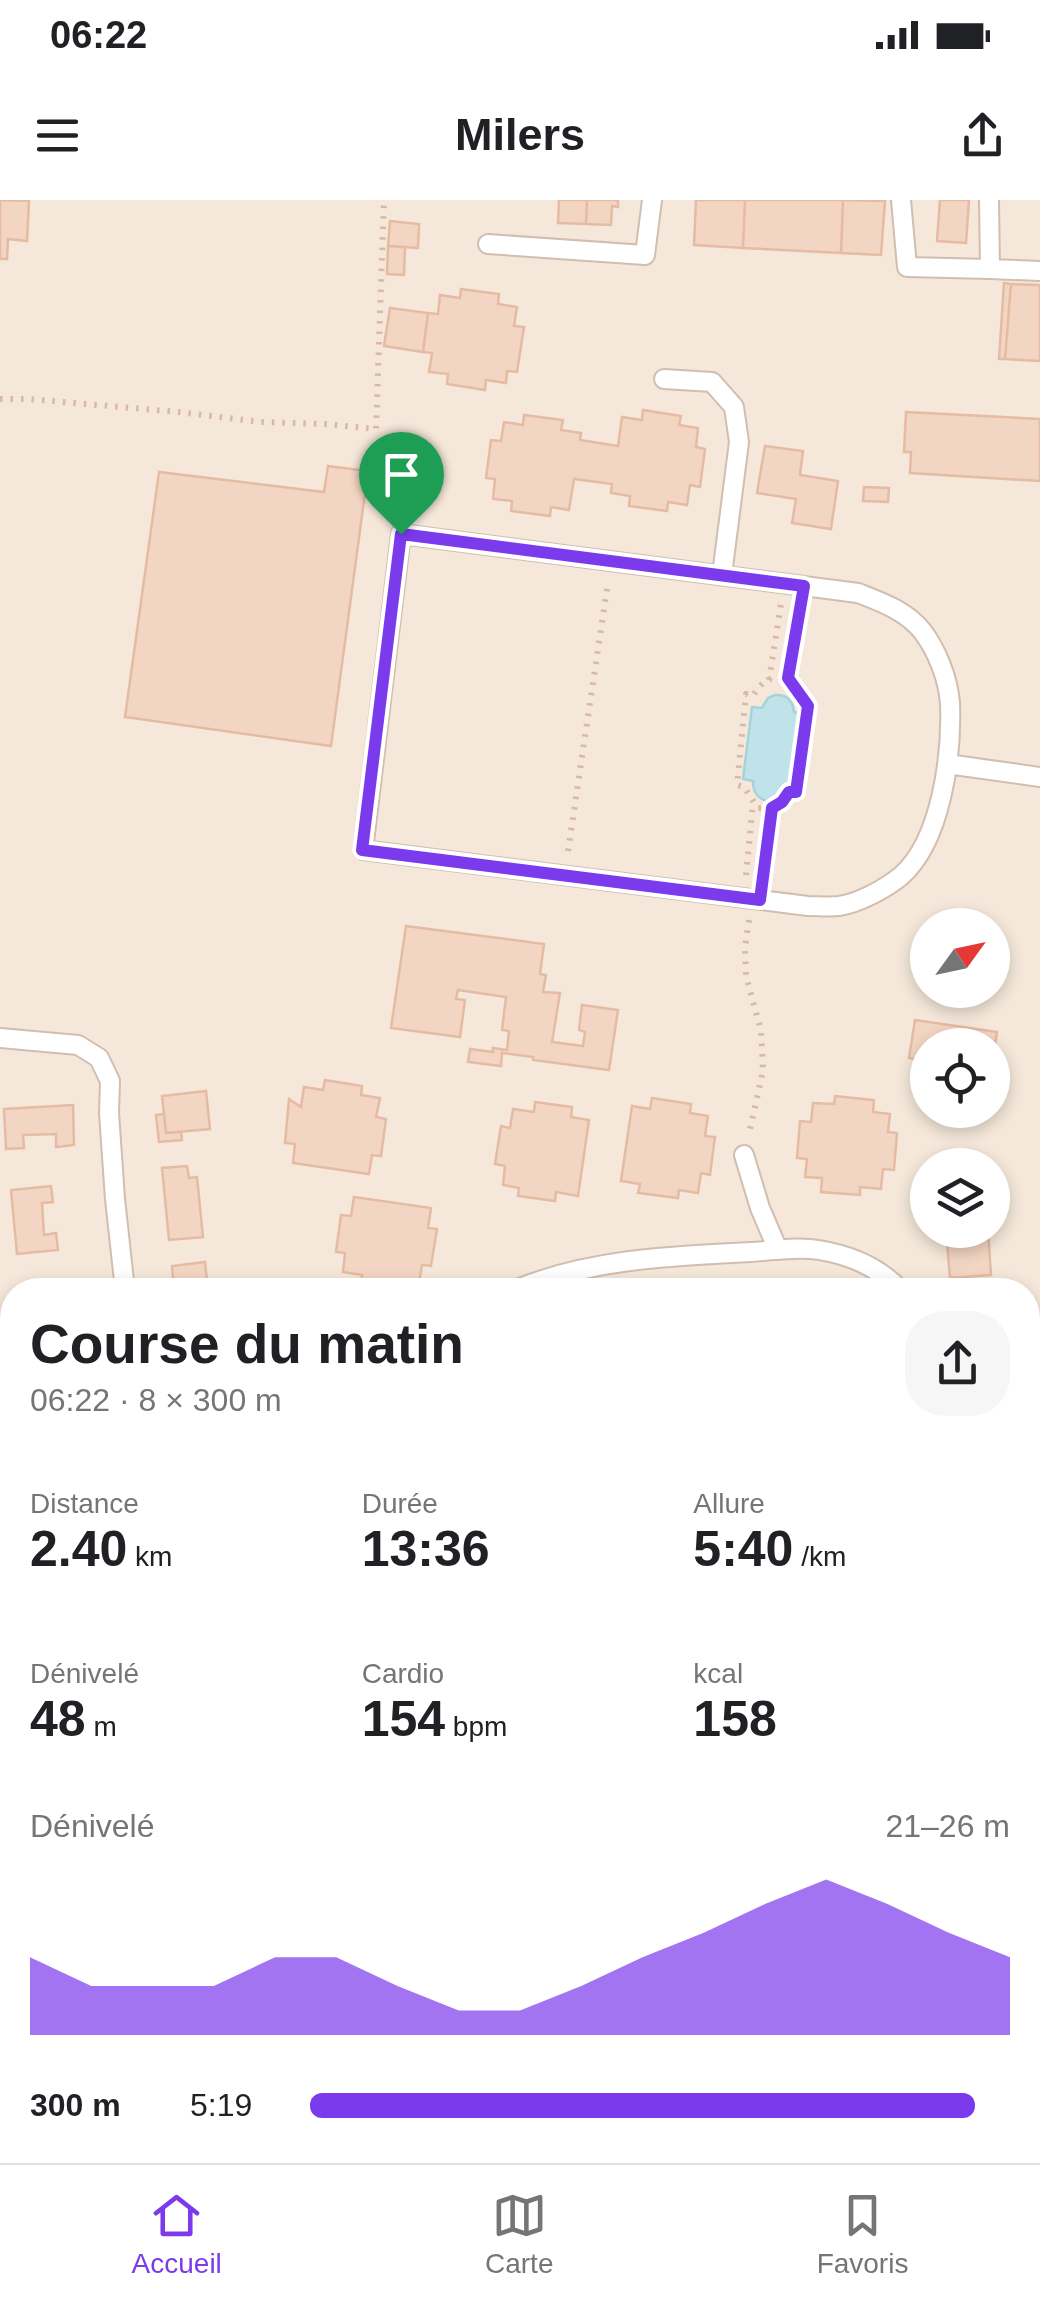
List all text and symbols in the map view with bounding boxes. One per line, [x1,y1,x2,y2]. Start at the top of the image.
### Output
text: 06:22 [50,14,147,56]
icon: menu [30,108,85,163]
icon: share [955,108,1010,163]
text: Milers [455,109,585,160]
pin [359,432,444,535]
icon: arrive [374,447,429,502]
north arrow [910,908,1010,1008]
map controls [910,908,1010,1248]
button: locate [910,1028,1010,1128]
button: layers [910,1148,1010,1248]
button: share [905,1311,1010,1416]
text: Course du matin [30,1313,464,1375]
text: 06:22 · 8 × 300 m [30,1382,282,1418]
text: Distance [30,1488,139,1519]
text: Durée [362,1488,438,1519]
text: Allure [693,1488,765,1519]
text: 2.40 [30,1521,127,1577]
text: 13:36 [362,1521,490,1577]
text: 5:40 [693,1521,793,1577]
text: km [127,1541,172,1572]
text: /km [793,1541,846,1572]
text: Dénivelé [30,1658,139,1689]
text: Cardio [362,1658,444,1689]
text: kcal [693,1658,743,1689]
text: 48 [30,1691,86,1747]
text: 154 [362,1691,445,1747]
text: 158 [693,1691,777,1747]
text: m [86,1711,117,1742]
text: bpm [445,1711,507,1742]
text: Dénivelé [30,1808,155,1844]
text: 21–26 m [885,1808,1010,1844]
text: 300 m [30,2087,121,2123]
text: 5:19 [190,2087,252,2123]
tab: Accueil [132,2188,222,2280]
tab: Carte [485,2188,553,2280]
tab: Favoris [817,2188,908,2280]

